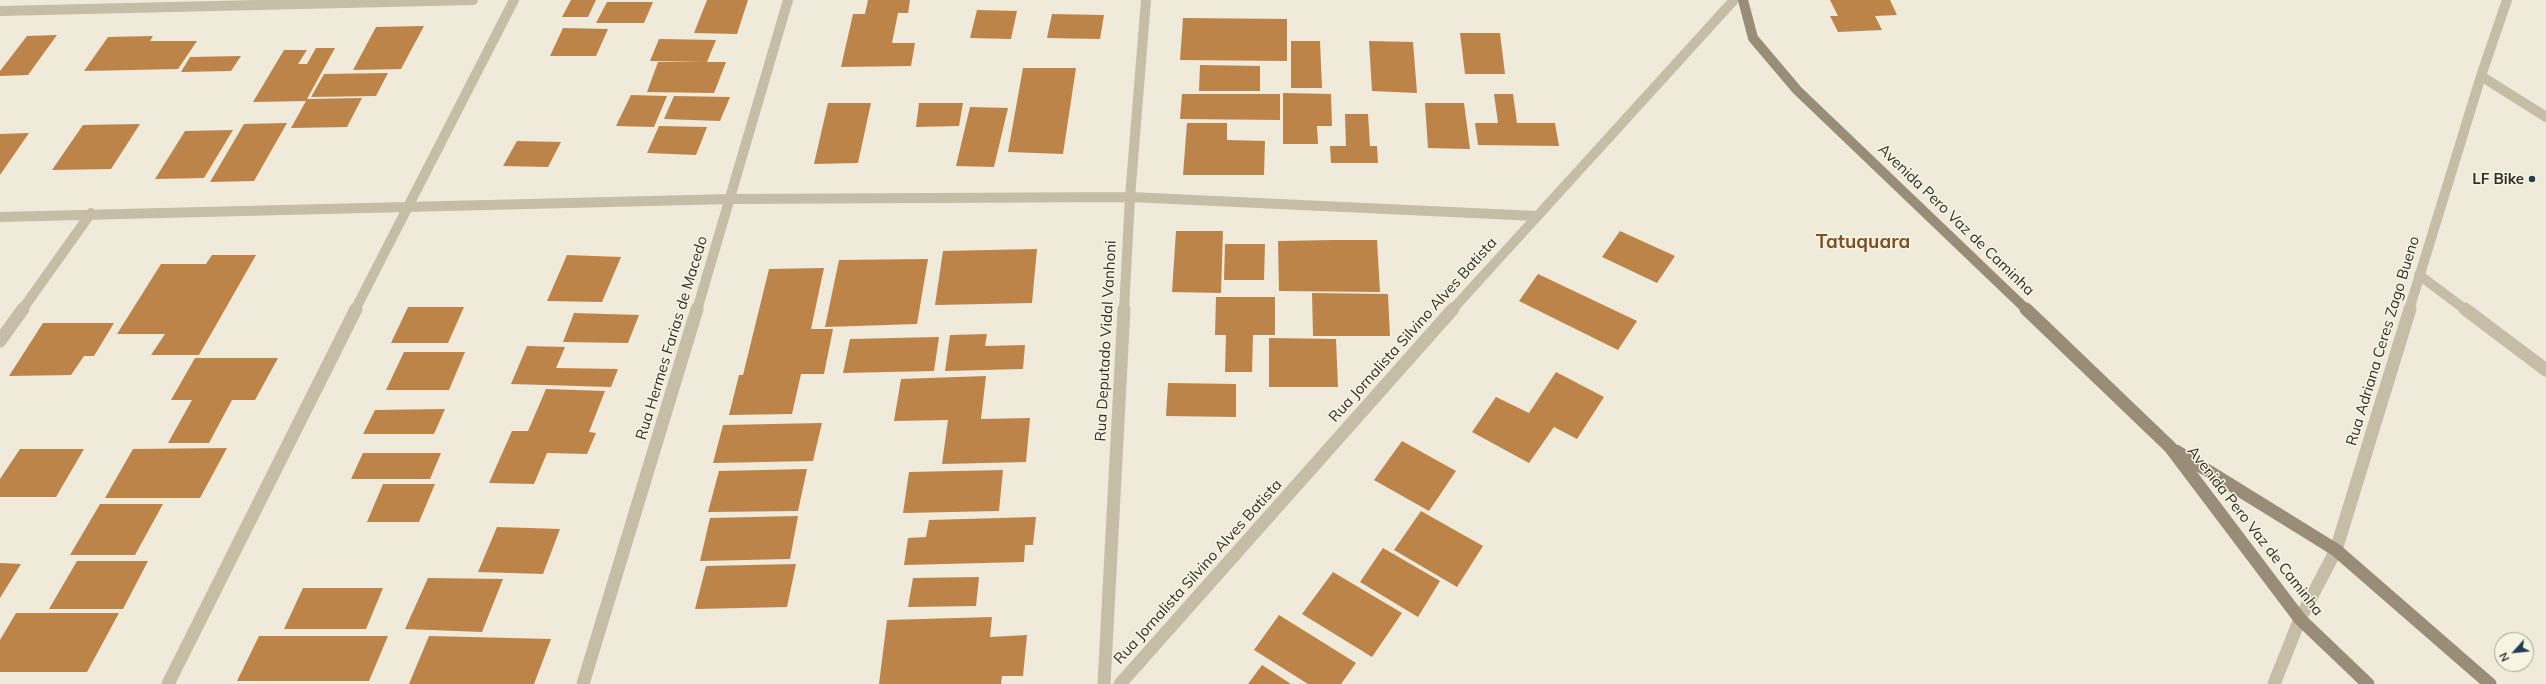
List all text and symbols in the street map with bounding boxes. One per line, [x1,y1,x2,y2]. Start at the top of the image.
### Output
street label: Avenida Pero Vaz de Caminha [1874,141,2038,299]
place label: LF Bike [2472,170,2524,188]
marker: LF Bike [2527,174,2537,184]
district label: Tatuquara [1816,231,1910,253]
street label: Rua Hermes Farias de Macedo [632,234,712,442]
street label: Rua Jornalista Silvino Alves Batista [1325,234,1501,426]
street label: Rua Adriana Ceres Zago Bueno [2343,234,2423,448]
street label: Rua Deputado Vidal Vanhoni [1092,240,1120,442]
street label: Avenida Pero Vaz de Caminha [2183,443,2327,619]
street label: Rua Jornalista Silvino Alves Batista [1110,476,1286,668]
north arrow [2494,632,2534,672]
text: N [2496,650,2512,664]

